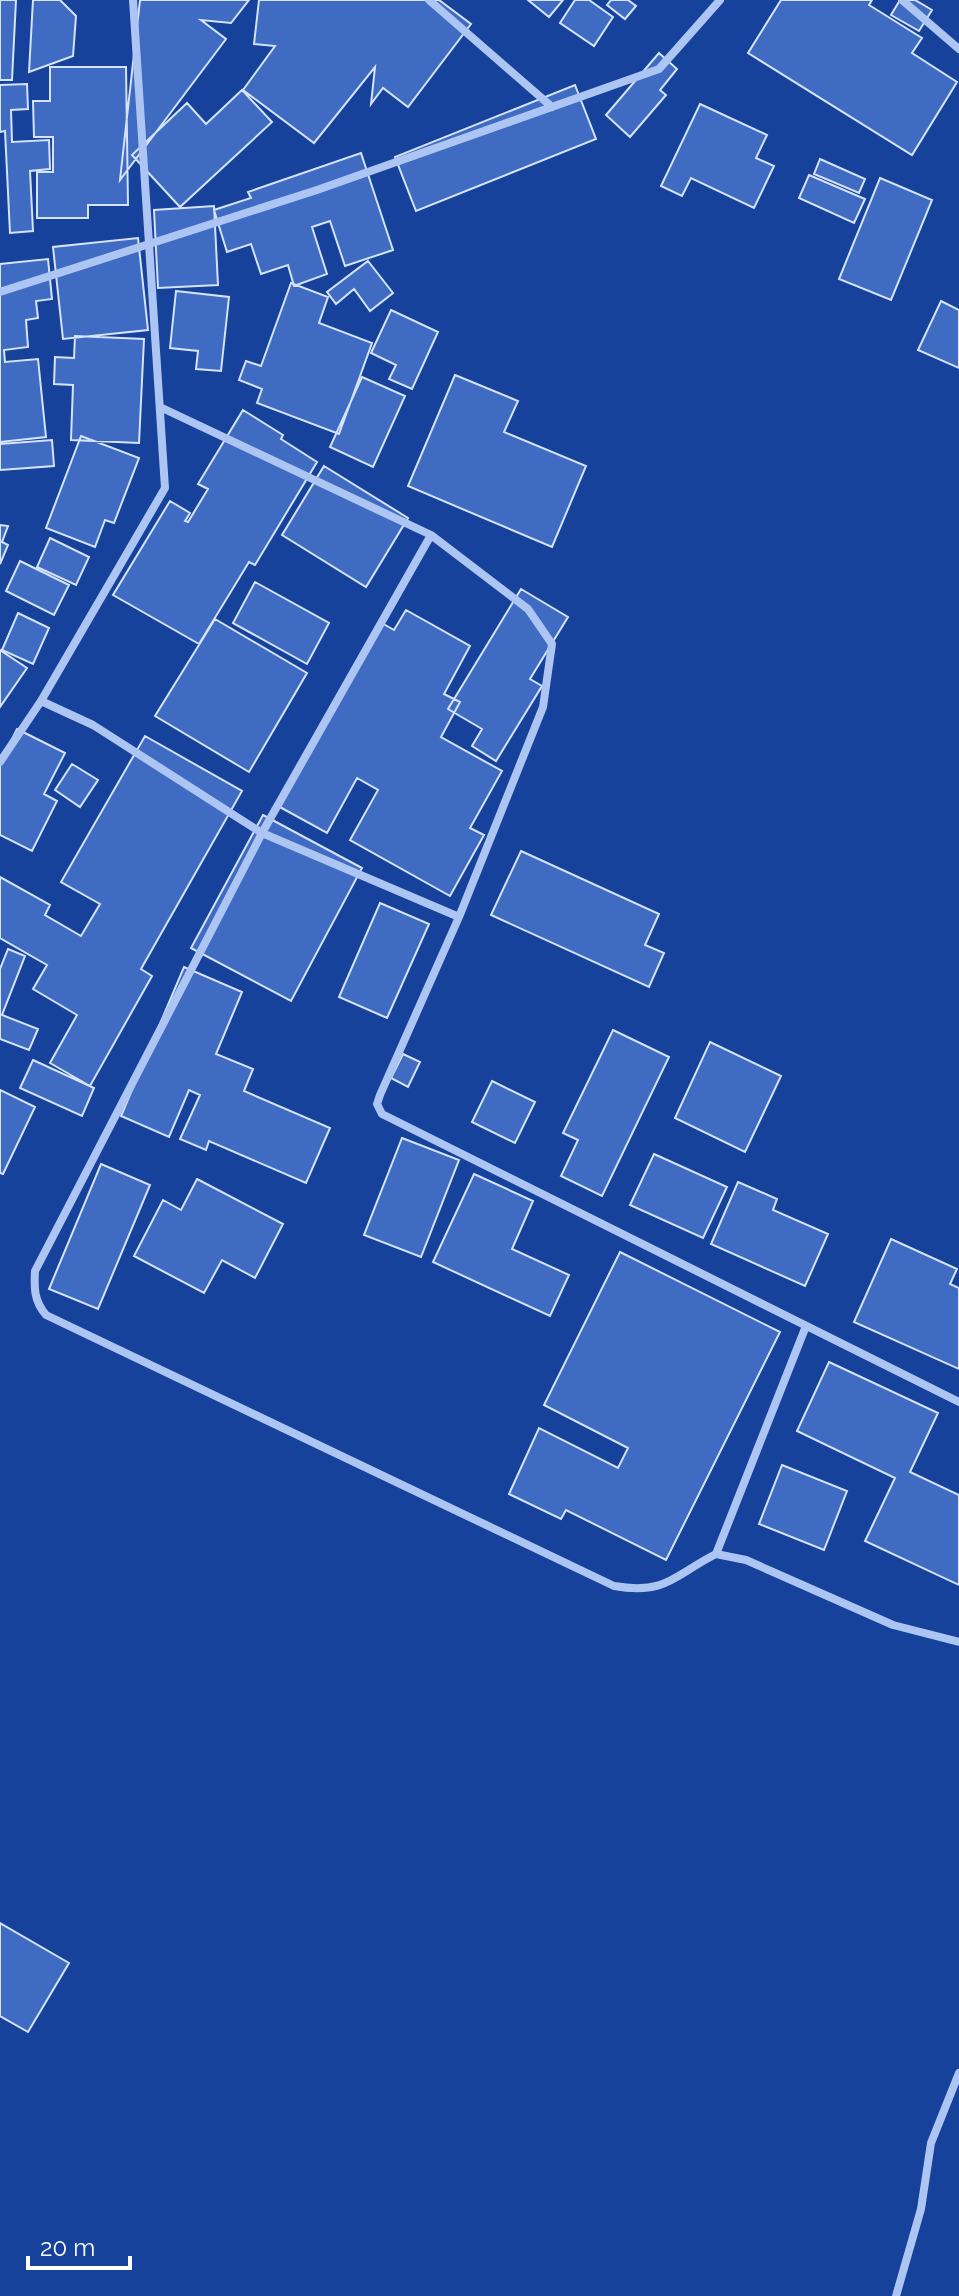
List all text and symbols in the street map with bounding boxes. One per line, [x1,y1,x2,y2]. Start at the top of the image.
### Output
scale bar [28,2220,130,2270]
text: 20 m [40,2233,95,2262]

